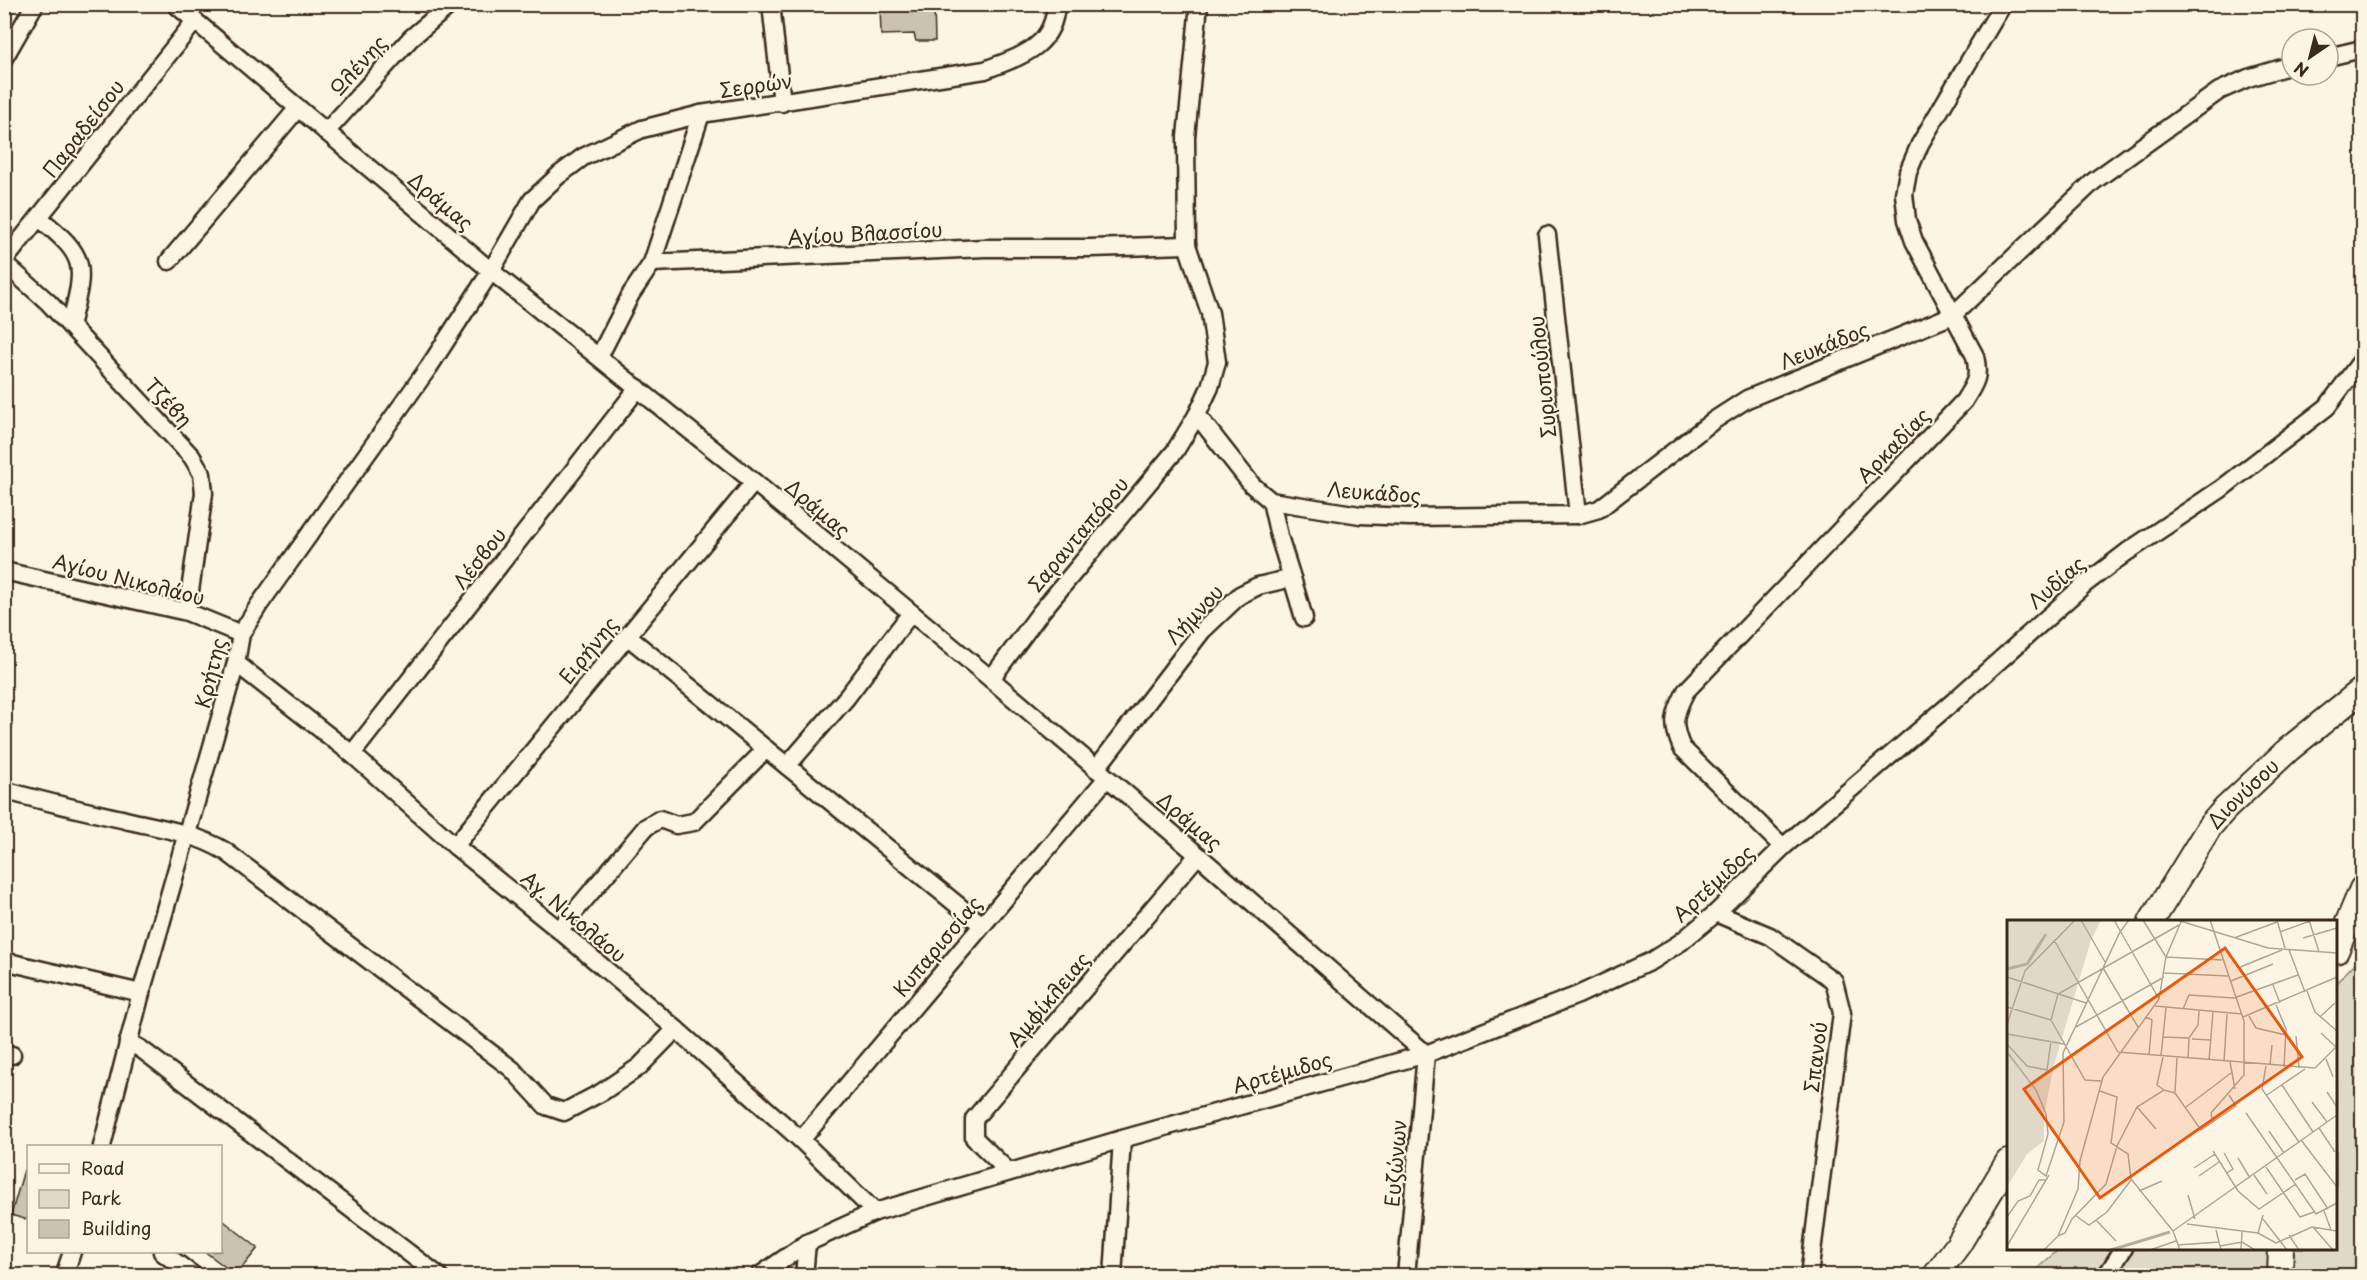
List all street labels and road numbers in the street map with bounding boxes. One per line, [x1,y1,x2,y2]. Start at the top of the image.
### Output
street label: Ωλένης [323,28,393,102]
street label: Σερρών [718,65,794,105]
street label: Παραδείσου [35,73,131,183]
street label: Δράμας [402,165,480,237]
street label: Αγίου Βλασσίου [787,214,943,252]
street label: Λευκάδος [1775,314,1873,376]
street label: Συριοπούλου [1521,315,1563,439]
street label: Τζέβη [138,370,200,434]
street label: Αρκαδίας [1849,401,1937,489]
street label: Σαρανταπόρου [1021,470,1135,598]
street label: Δράμας [779,472,857,544]
street label: Λευκάδος [1326,474,1422,510]
street label: Λέσβου [445,521,513,595]
street label: Αγίου Νικολάου [50,546,208,612]
street label: Λυδίας [2021,548,2091,616]
street label: Λήμνου [1158,577,1230,651]
street label: Ειρήνης [551,610,625,690]
street label: Κρήτης [187,635,233,711]
street label: Διονύσου [2200,751,2285,835]
street label: Δράμας [1151,785,1229,857]
street label: Αρτέμιδος [1666,837,1760,929]
street label: Αγ. Νικολάου [515,863,633,969]
street label: Κυπαρισσίας [886,889,988,1003]
street label: Αμφίκλειας [999,945,1097,1053]
street label: Σπανού [1796,1020,1834,1094]
street label: Αρτέμιδος [1229,1044,1335,1100]
street label: Ευζώνων [1376,1118,1414,1208]

